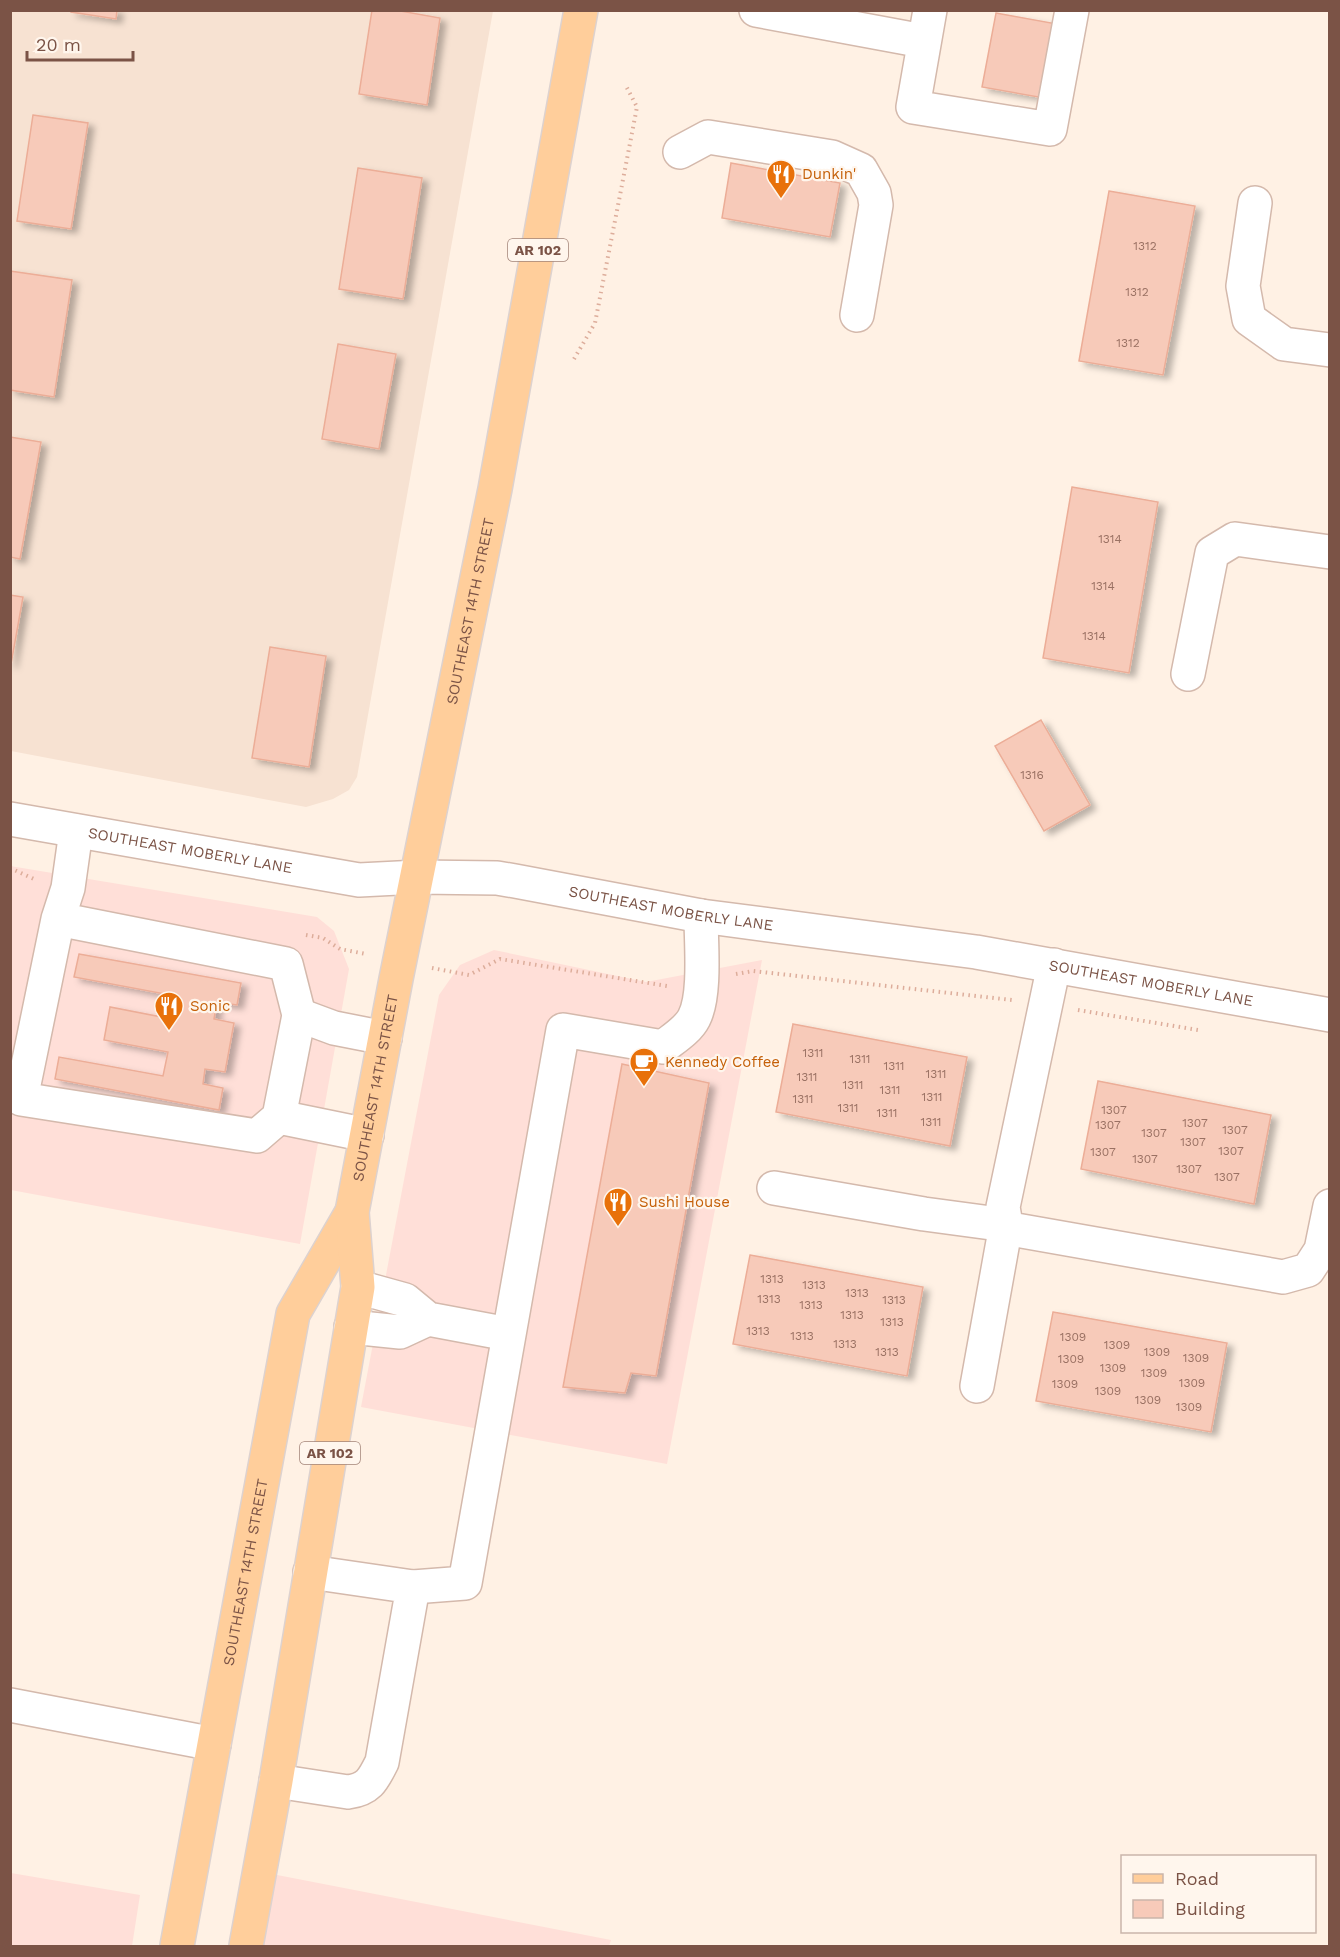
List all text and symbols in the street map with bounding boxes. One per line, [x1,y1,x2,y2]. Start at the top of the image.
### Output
scale bar [27,24,134,62]
text: 20 m [36,34,81,55]
restaurant icon: Dunkin' [765,158,797,200]
place label: Dunkin' [802,165,856,183]
road number: AR 102 [508,239,568,261]
house number: 1312 [1133,239,1157,253]
house number: 1312 [1125,285,1149,299]
house number: 1312 [1116,336,1140,350]
street label: SOUTHEAST 14TH STREET [443,516,498,706]
house number: 1314 [1098,532,1122,546]
house number: 1314 [1091,579,1115,593]
house number: 1314 [1082,629,1106,643]
house number: 1316 [1020,768,1044,782]
street label: SOUTHEAST MOBERLY LANE [87,824,294,877]
street label: SOUTHEAST MOBERLY LANE [567,882,774,934]
street label: SOUTHEAST MOBERLY LANE [1047,956,1255,1010]
restaurant icon: Sonic [153,990,185,1032]
street label: SOUTHEAST 14TH STREET [349,993,402,1183]
place label: Sonic [190,997,230,1015]
cafe icon: Kennedy Coffee [628,1046,660,1088]
house number: 1311 [802,1046,824,1060]
house number: 1311 [849,1052,871,1066]
place label: Kennedy Coffee [665,1053,780,1071]
house number: 1311 [883,1059,905,1073]
house number: 1311 [925,1067,947,1081]
house number: 1311 [796,1070,818,1084]
house number: 1311 [842,1078,864,1092]
house number: 1311 [879,1083,901,1097]
house number: 1311 [921,1090,943,1104]
house number: 1311 [792,1092,814,1106]
house number: 1311 [837,1101,859,1115]
house number: 1307 [1101,1103,1127,1117]
house number: 1311 [876,1106,898,1120]
house number: 1311 [920,1115,942,1129]
house number: 1307 [1182,1116,1208,1130]
house number: 1307 [1095,1118,1121,1132]
house number: 1307 [1222,1123,1248,1137]
house number: 1307 [1141,1126,1167,1140]
house number: 1307 [1180,1135,1206,1149]
house number: 1307 [1218,1144,1244,1158]
house number: 1307 [1090,1145,1116,1159]
house number: 1307 [1132,1152,1158,1166]
house number: 1307 [1176,1162,1202,1176]
house number: 1307 [1214,1170,1240,1184]
restaurant icon: Sushi House [602,1186,634,1228]
place label: Sushi House [639,1193,730,1211]
house number: 1313 [760,1272,784,1286]
house number: 1313 [802,1278,826,1292]
house number: 1313 [845,1286,869,1300]
house number: 1313 [757,1292,781,1306]
house number: 1313 [882,1293,906,1307]
house number: 1313 [799,1298,823,1312]
house number: 1313 [840,1308,864,1322]
house number: 1313 [880,1315,904,1329]
house number: 1313 [746,1324,770,1338]
house number: 1313 [790,1329,814,1343]
house number: 1309 [1060,1330,1086,1344]
house number: 1313 [833,1337,857,1351]
house number: 1309 [1104,1338,1130,1352]
house number: 1313 [875,1345,899,1359]
house number: 1309 [1144,1345,1170,1359]
house number: 1309 [1183,1351,1209,1365]
house number: 1309 [1058,1352,1084,1366]
house number: 1309 [1100,1361,1126,1375]
house number: 1309 [1141,1366,1167,1380]
house number: 1309 [1179,1376,1205,1390]
house number: 1309 [1052,1377,1078,1391]
house number: 1309 [1095,1384,1121,1398]
house number: 1309 [1135,1393,1161,1407]
house number: 1309 [1176,1400,1202,1414]
road number: AR 102 [300,1442,360,1464]
street label: SOUTHEAST 14TH STREET [220,1477,272,1667]
legend [1121,1855,1316,1933]
text: Road [1175,1868,1219,1889]
text: Building [1175,1898,1245,1919]

